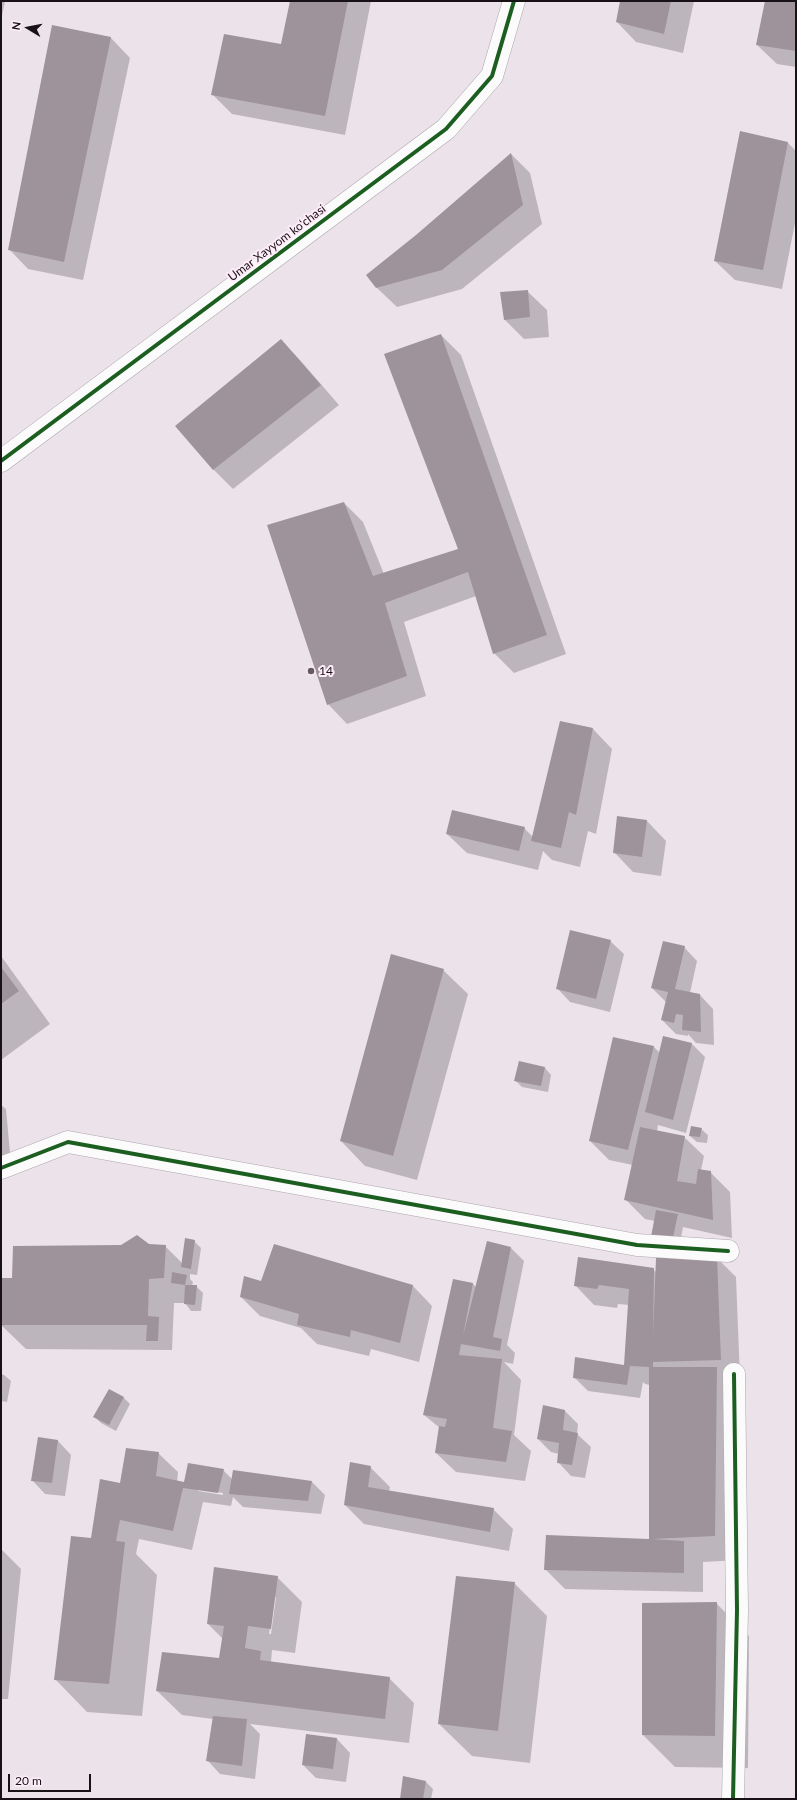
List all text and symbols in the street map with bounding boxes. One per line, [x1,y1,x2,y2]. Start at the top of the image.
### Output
north arrow [8,8,48,48]
text: N [9,21,23,31]
street label: Umar Xayyom ko‘chasi [225,202,329,284]
place label: 14 [319,664,333,678]
marker: 14 [306,666,316,676]
scale bar [10,1766,93,1792]
text: 20 m [15,1773,42,1788]

